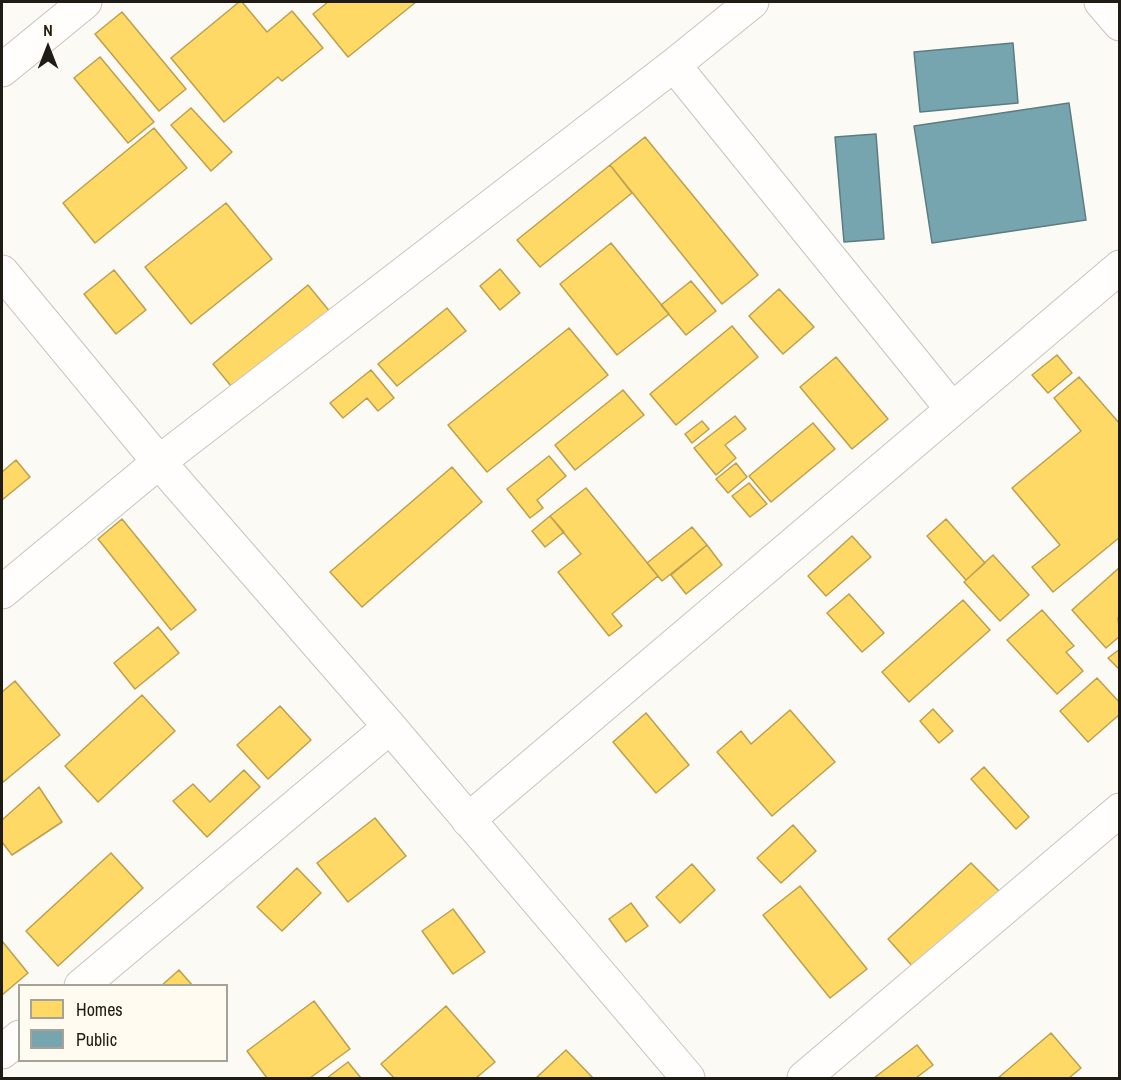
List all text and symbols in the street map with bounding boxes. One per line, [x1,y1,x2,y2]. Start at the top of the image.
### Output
north arrow [18,18,78,78]
text: N [43,19,53,41]
legend [18,984,228,1062]
text: Homes [76,997,123,1022]
text: Public [76,1027,117,1052]

